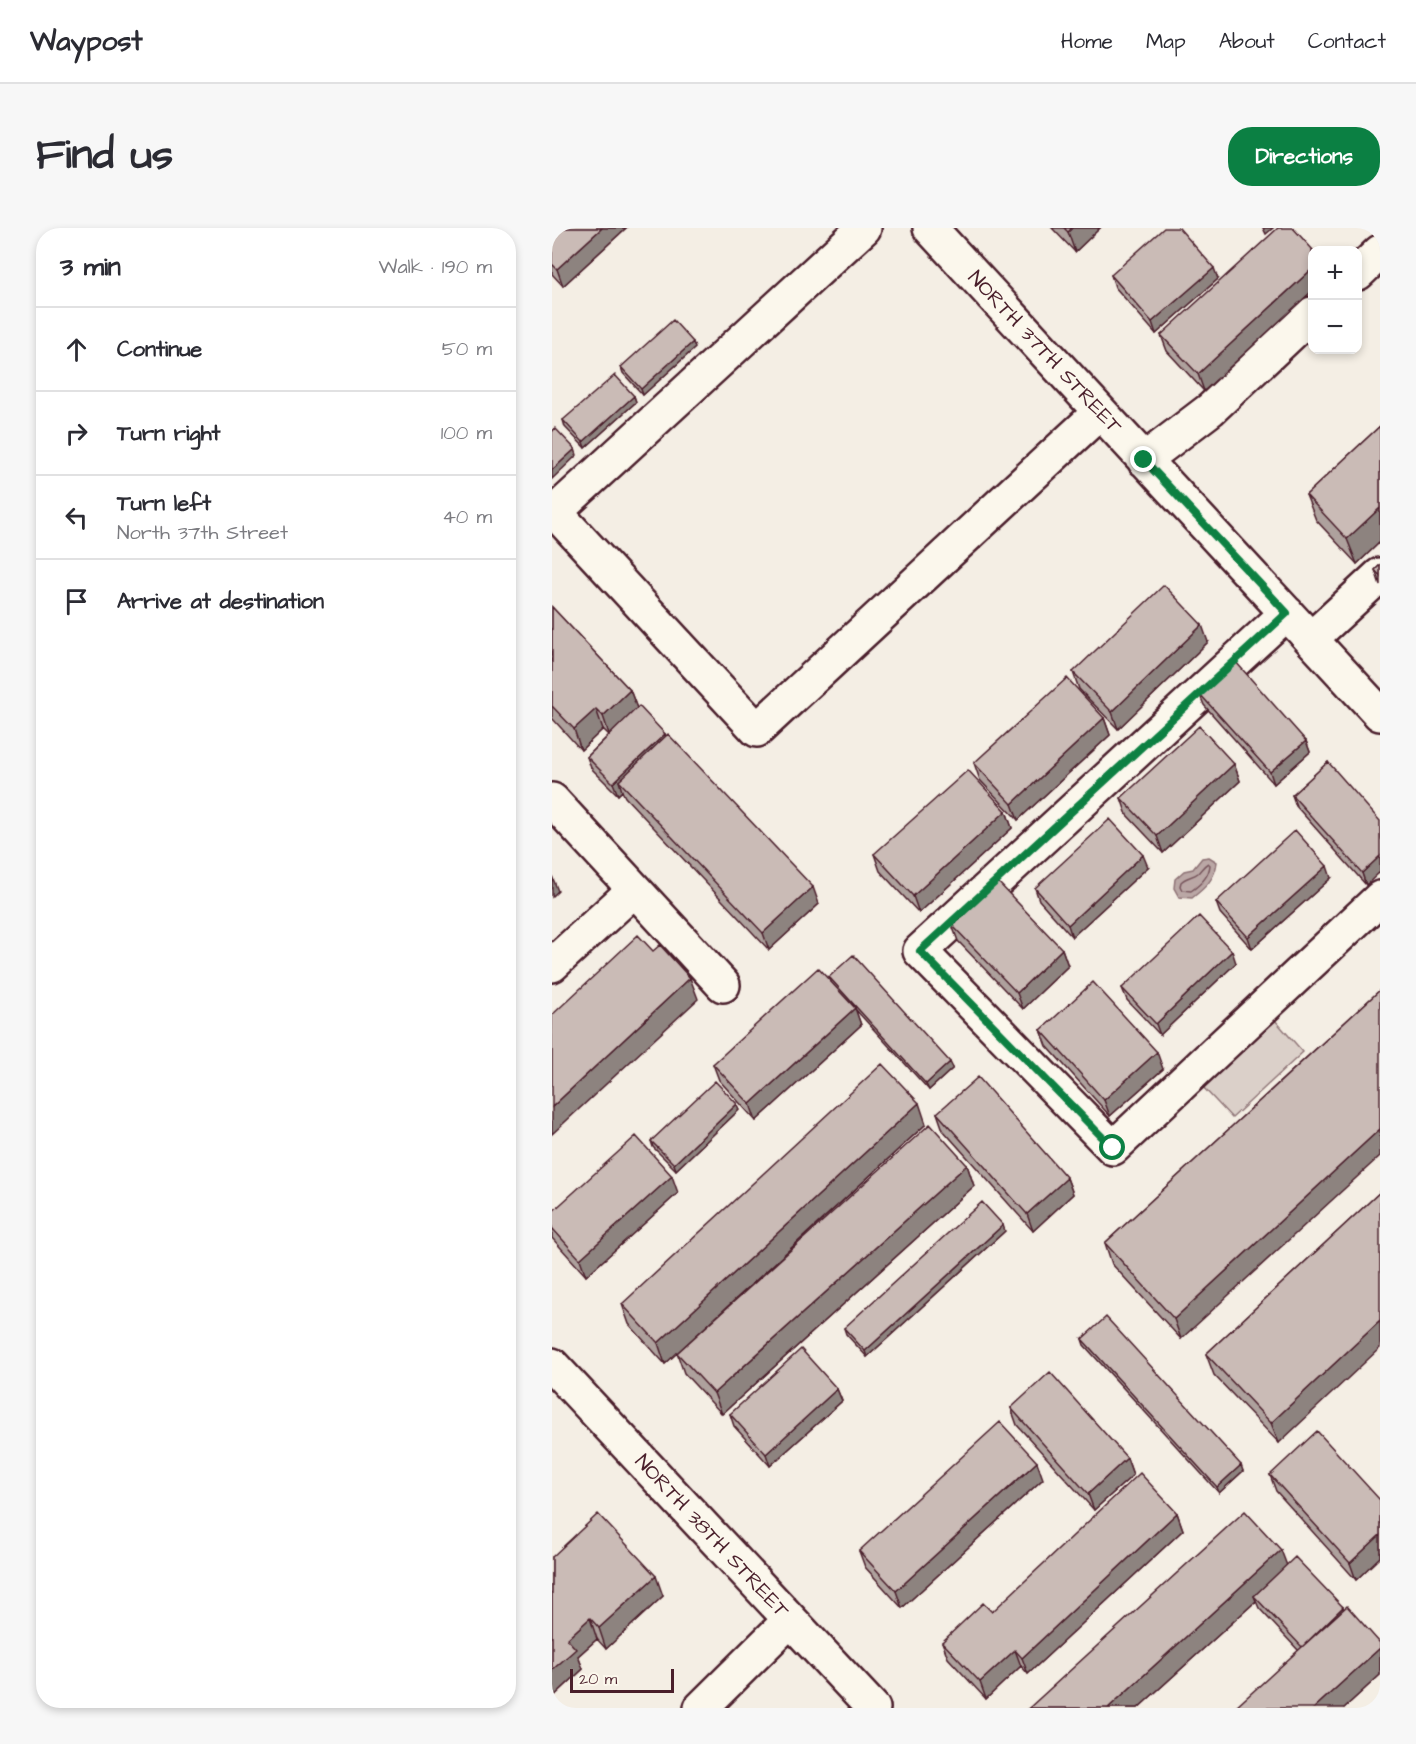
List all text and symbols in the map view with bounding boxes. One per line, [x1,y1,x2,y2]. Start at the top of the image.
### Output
text: Waypost [30,22,143,61]
text: Home [1061,27,1113,56]
text: Map [1146,27,1186,56]
text: About [1219,27,1275,56]
text: Contact [1308,27,1386,56]
text: Find us [36,127,173,185]
button: Directions [1228,127,1380,186]
map controls [1308,246,1362,354]
button: + [1308,246,1362,300]
text: 3 min [60,249,121,285]
text: Walk · 190 m [379,253,492,281]
street label: NORTH 37TH STREET [962,264,1129,441]
button: − [1308,300,1362,354]
icon: ahead [60,333,93,366]
text: Continue [117,334,202,365]
text: 50 m [442,335,492,363]
icon: right [60,417,93,450]
text: Turn right [117,418,220,449]
text: 100 m [441,419,492,447]
route end [1130,446,1156,472]
text: Turn left [117,488,211,519]
icon: left [60,501,93,534]
text: 40 m [442,503,492,531]
text: North 37th Street [117,519,288,547]
icon: arrive [60,585,93,618]
text: Arrive at destination [117,586,324,617]
route start [1099,1134,1125,1160]
street label: NORTH 38TH STREET [628,1448,796,1625]
scale bar [570,1666,674,1694]
text: 20 m [579,1668,617,1690]

